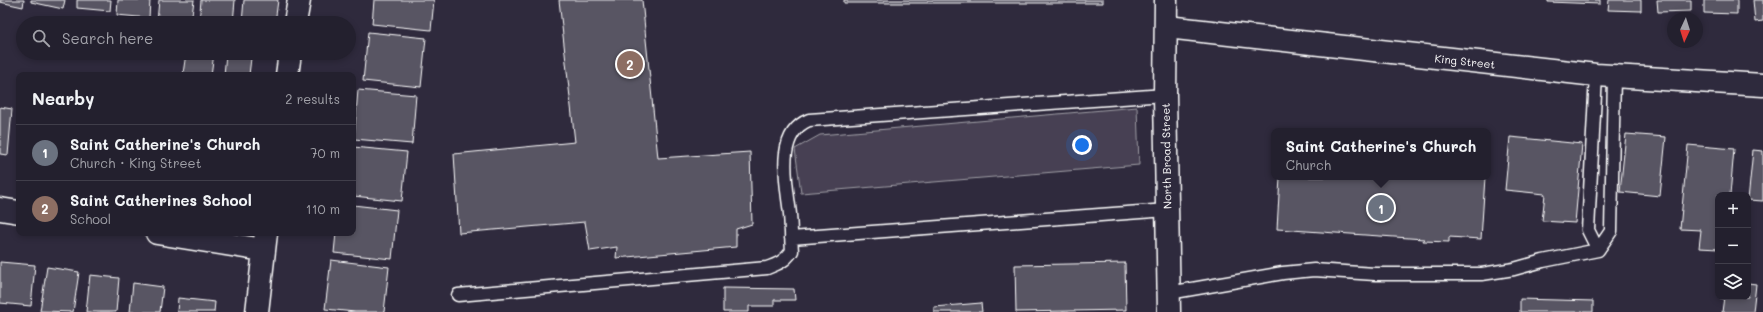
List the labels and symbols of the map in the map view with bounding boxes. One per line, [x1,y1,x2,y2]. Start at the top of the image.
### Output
north arrow [1667,12,1703,48]
pin: 2 [617,49,643,79]
street label: King Street [1434,50,1496,72]
street label: North Broad Street [1158,103,1174,209]
your location [1072,135,1092,155]
pin: 1 [1368,193,1394,223]

